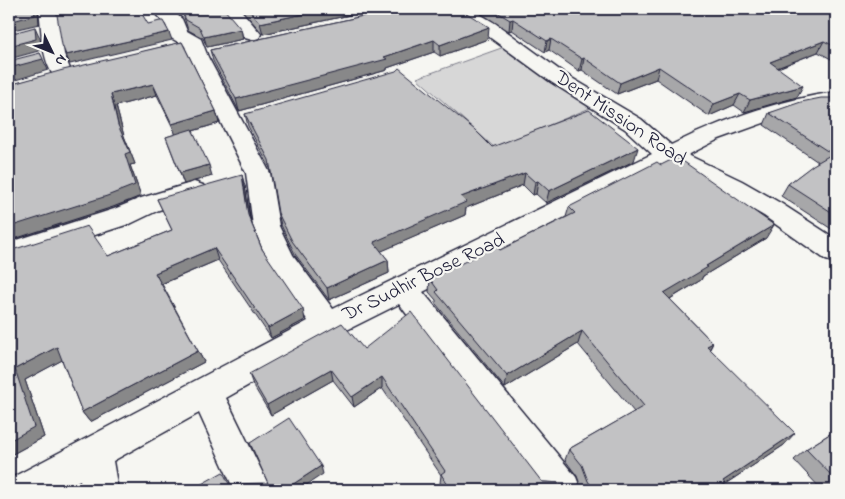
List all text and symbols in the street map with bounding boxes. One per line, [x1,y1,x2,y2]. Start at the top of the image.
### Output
north arrow [28,28,78,78]
text: N [50,49,71,70]
street label: Dent Mission Road [547,63,692,174]
street label: Dr Sudhir Bose Road [337,226,510,330]

